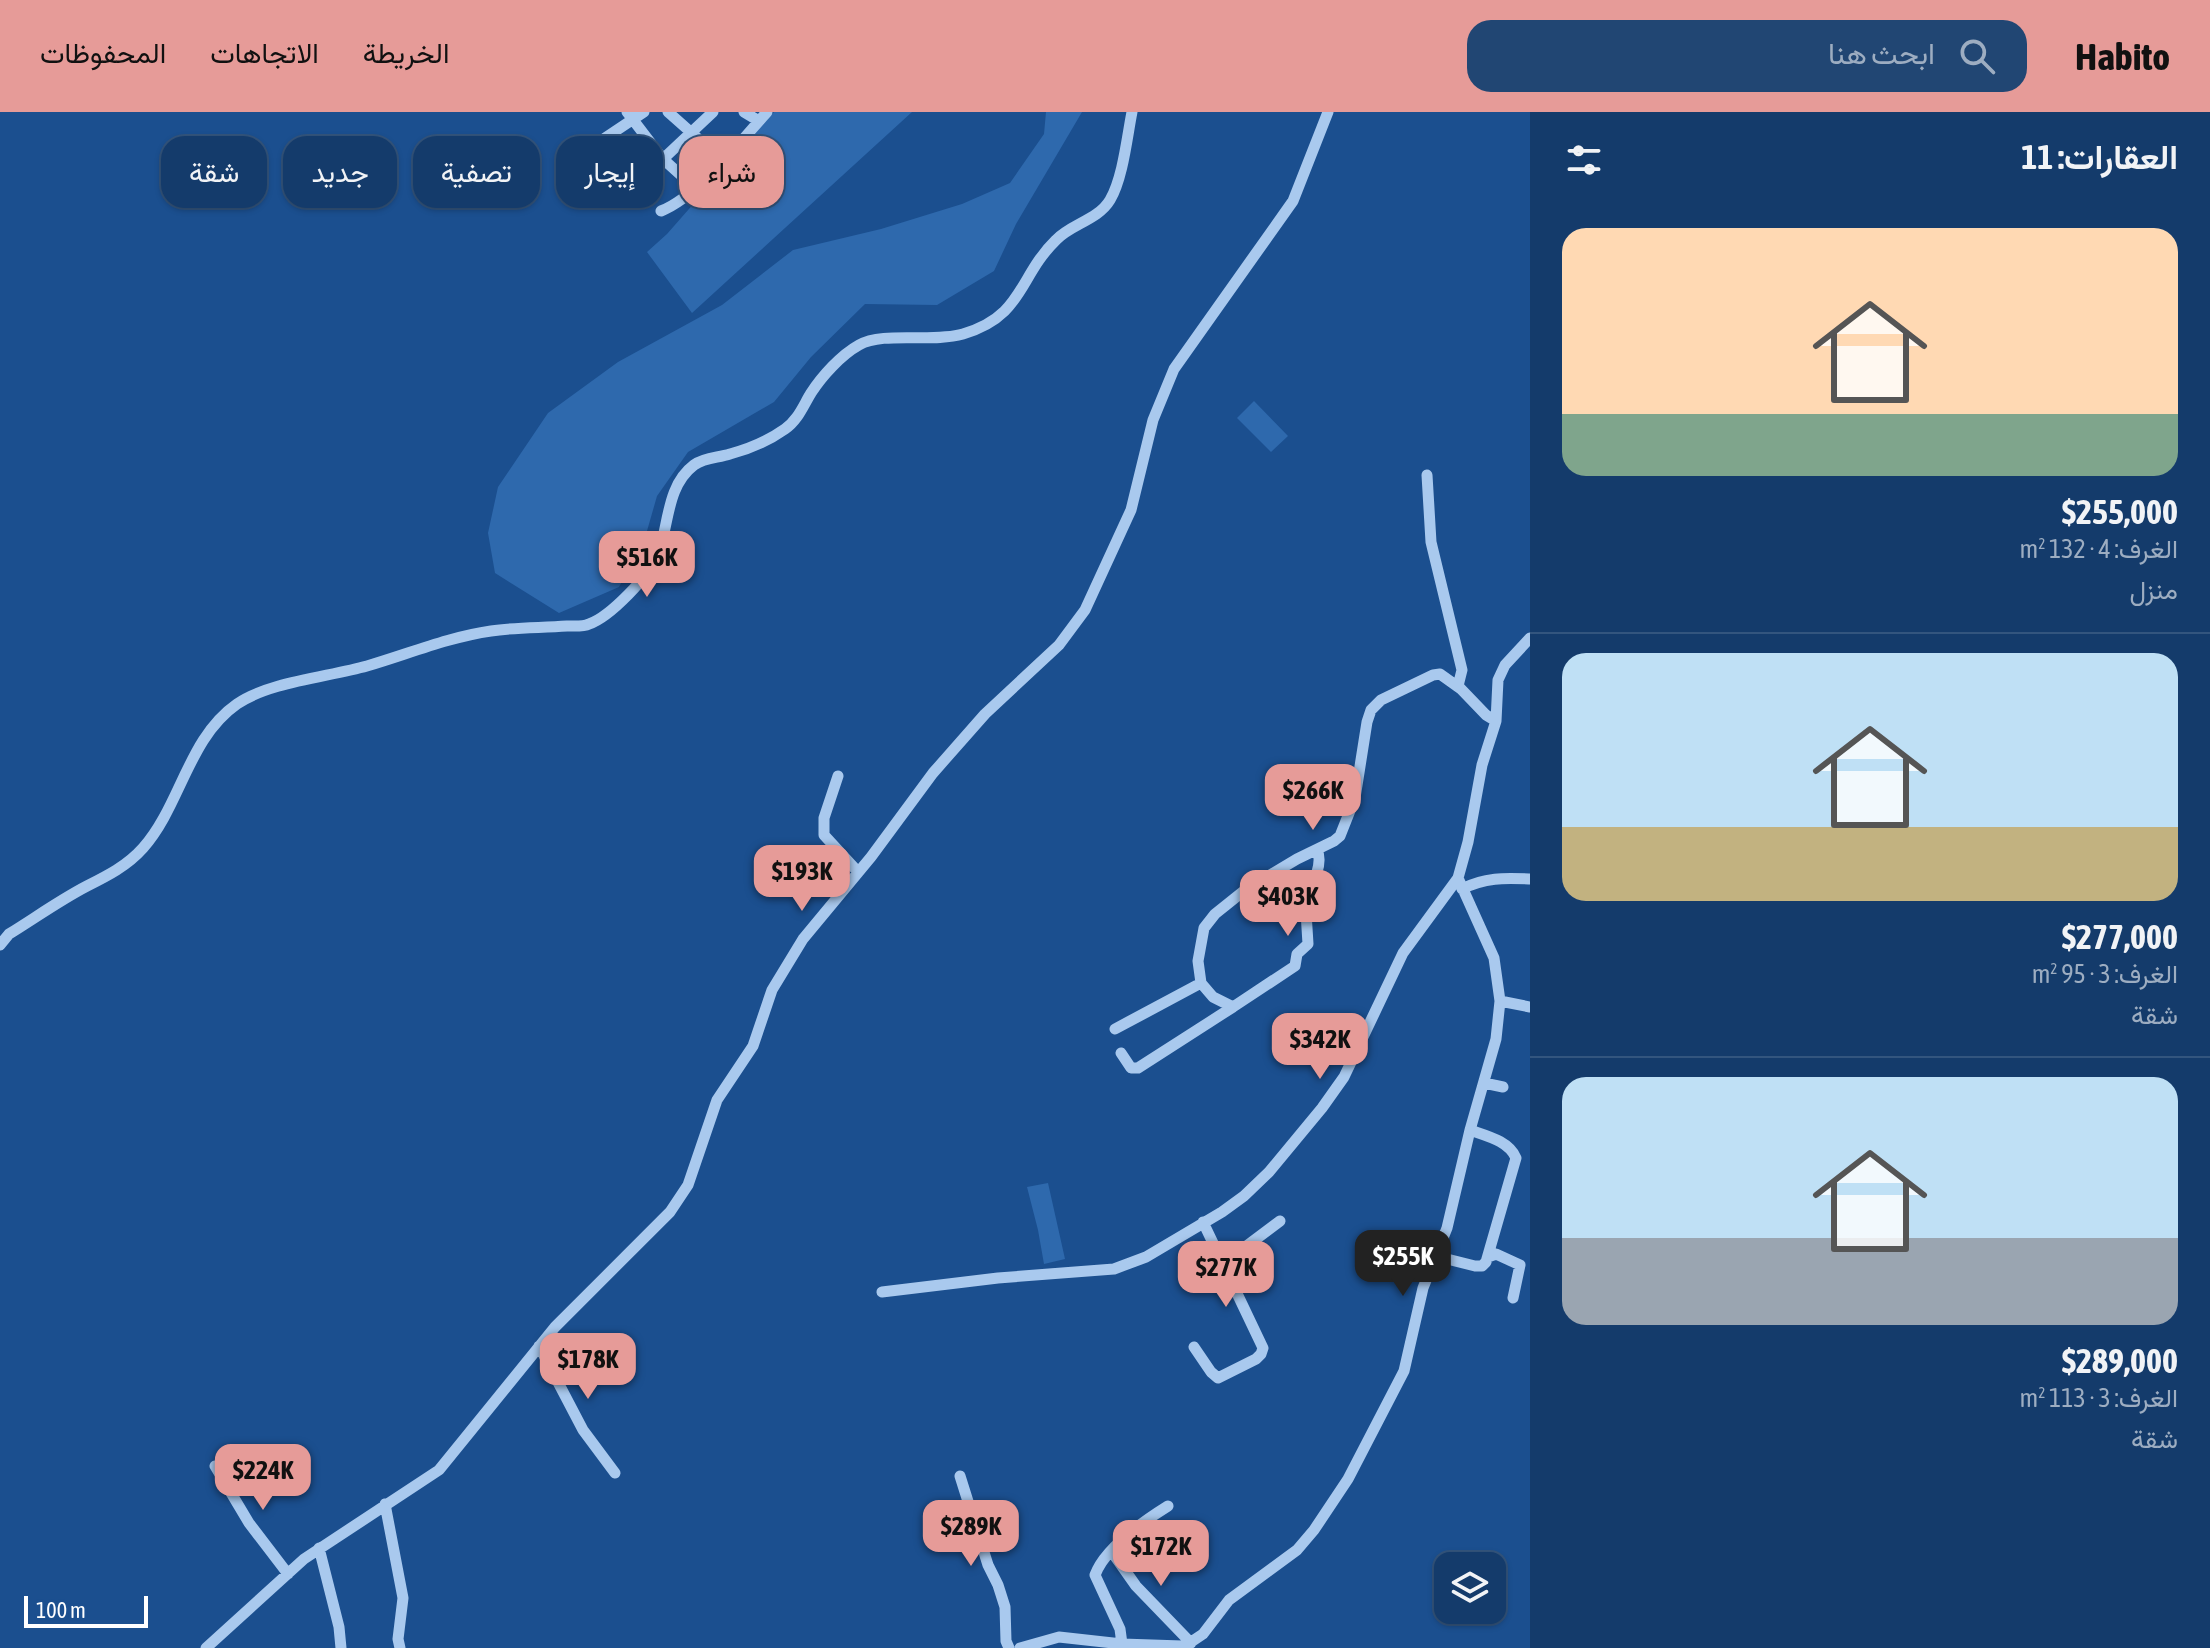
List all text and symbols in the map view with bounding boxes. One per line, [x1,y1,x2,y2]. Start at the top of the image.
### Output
search box [1467,20,2027,92]
icon: search [1955,34,1999,78]
text: Habito [2075,35,2170,78]
text: ابحث هنا [1828,36,1935,70]
text: المحفوظات [40,37,166,69]
text: الاتجاهات [210,37,319,69]
text: الخريطة [363,37,449,69]
chip: شقة [161,136,267,208]
chip: جديد [283,136,397,208]
chip: تصفية [413,136,540,208]
chip: إيجار [556,136,663,208]
chip: شراء [679,136,784,208]
text: العقارات: 11 [2021,137,2178,176]
icon: filters [1562,138,1606,182]
icon: home [1798,280,1942,424]
text: $255,000 [2062,492,2178,531]
pin: $516K [591,531,703,599]
text: الغرف: 4 · 132 m² [2019,534,2178,564]
text: $516K [617,542,677,572]
text: منزل [2129,575,2178,605]
icon: home [1798,705,1942,849]
pin: $266K [1257,764,1369,832]
text: $266K [1283,775,1343,805]
pin: $193K [746,845,858,913]
text: $193K [772,856,832,886]
pin: $403K [1232,870,1344,938]
text: $403K [1258,881,1318,911]
text: $277,000 [2062,917,2178,956]
text: الغرف: 3 · 95 m² [2032,959,2178,989]
text: شقة [2131,1000,2178,1030]
pin: $342K [1264,1013,1376,1081]
text: $342K [1290,1024,1350,1054]
icon: home [1798,1129,1942,1273]
pin: $255K [1347,1230,1459,1298]
pin: $277K [1170,1241,1282,1309]
text: $255K [1373,1241,1433,1271]
text: $277K [1196,1252,1256,1282]
pin: $178K [532,1333,644,1401]
text: $289,000 [2062,1341,2178,1380]
text: $178K [558,1344,618,1374]
text: الغرف: 3 · 113 m² [2019,1383,2178,1413]
text: شقة [2131,1424,2178,1454]
pin: $224K [207,1444,319,1512]
text: $224K [233,1455,293,1485]
pin: $289K [915,1500,1027,1568]
text: $289K [941,1511,1001,1541]
pin: $172K [1105,1520,1217,1588]
text: $172K [1131,1531,1191,1561]
map controls [1434,1552,1506,1624]
button: layers [1434,1552,1506,1624]
scale bar [24,1592,148,1628]
text: 100 m [36,1597,86,1623]

